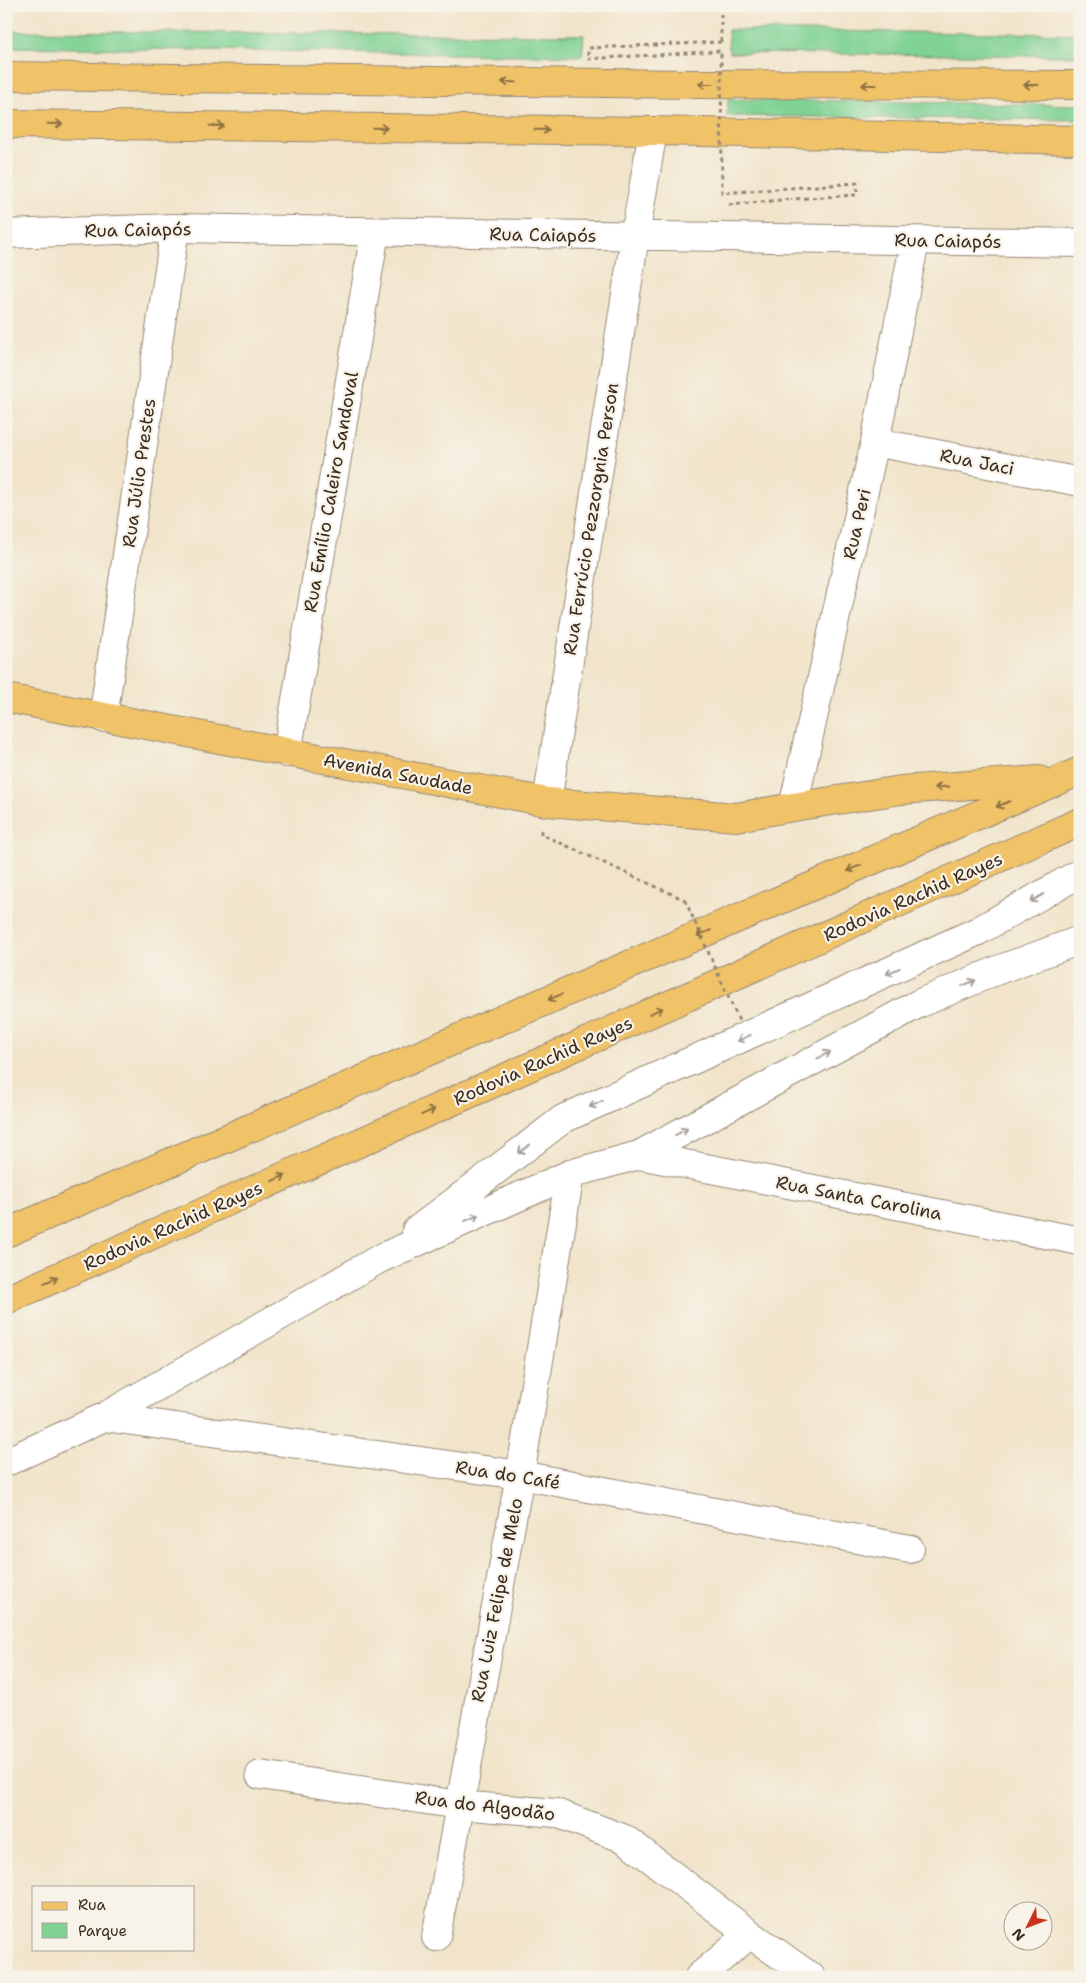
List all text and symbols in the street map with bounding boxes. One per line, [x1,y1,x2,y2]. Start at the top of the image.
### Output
one-way arrow [501,77,517,87]
one-way arrow [698,79,714,89]
one-way arrow [861,80,877,90]
one-way arrow [1023,80,1040,90]
one-way arrow [46,119,63,129]
one-way arrow [209,121,225,131]
one-way arrow [372,123,388,133]
one-way arrow [534,125,550,135]
street label: Rua Caiapós [84,217,192,243]
street label: Rua Caiapós [489,222,597,248]
street label: Rua Caiapós [894,228,1002,254]
street label: Rua Emílio Caleiro Sandoval [298,369,364,614]
street label: Rua Ferrúcio Pezzorgnia Person [558,381,624,657]
street label: Rua Júlio Prestes [117,397,161,549]
street label: Rua Jaci [938,443,1016,481]
street label: Rua Peri [837,486,877,562]
street label: Avenida Saudade [321,748,475,800]
one-way arrow [934,783,950,792]
one-way arrow [996,799,1011,809]
street label: Rodovia Rachid Rayes [820,847,1006,947]
one-way arrow [847,864,862,874]
one-way arrow [1031,893,1045,903]
one-way arrow [697,928,712,938]
one-way arrow [885,966,900,976]
one-way arrow [961,977,976,987]
one-way arrow [548,992,563,1002]
one-way arrow [648,1005,663,1015]
street label: Rodovia Rachid Rayes [450,1011,636,1111]
one-way arrow [737,1033,752,1043]
one-way arrow [816,1050,831,1060]
one-way arrow [589,1100,604,1110]
one-way arrow [420,1107,435,1117]
one-way arrow [673,1127,688,1136]
one-way arrow [518,1143,531,1154]
street label: Rua Santa Carolina [774,1170,944,1226]
one-way arrow [271,1173,286,1183]
street label: Rodovia Rachid Rayes [80,1176,266,1276]
one-way arrow [464,1212,479,1222]
one-way arrow [43,1274,58,1284]
street label: Rua do Café [454,1455,562,1495]
street label: Rua Luiz Felipe de Melo [465,1496,529,1704]
street label: Rua do Algodão [414,1785,556,1827]
legend [32,1886,195,1950]
text: Rua [78,1895,107,1915]
north arrow [1004,1900,1054,1950]
text: Parque [78,1921,127,1941]
text: N [1008,1925,1029,1945]

